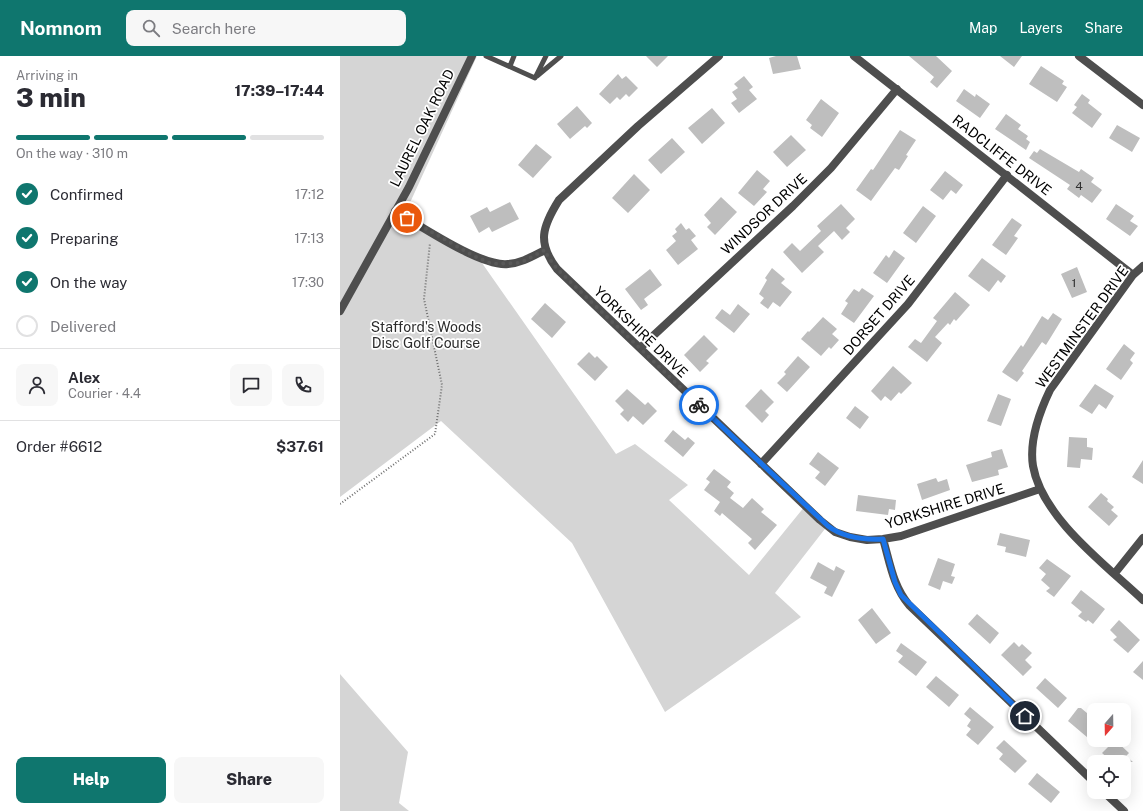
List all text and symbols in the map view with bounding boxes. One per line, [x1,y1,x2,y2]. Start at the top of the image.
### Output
search box [126,10,406,46]
text: Nomnom [20,17,102,39]
icon: search [140,17,162,39]
text: Search here [172,20,256,37]
text: Map [969,20,997,36]
text: Layers [1019,20,1063,36]
text: Share [1085,20,1123,36]
street label: LAUREL OAK ROAD [387,67,457,189]
text: Arriving in [16,68,78,83]
text: 3 min [16,82,86,113]
text: 17:39–17:44 [235,82,324,99]
street label: RADCLIFFE DRIVE [949,112,1055,198]
text: On the way · 310 m [16,146,128,161]
street label: WINDSOR DRIVE [718,170,810,258]
house number: 4 [1075,179,1083,193]
icon: check [16,183,38,205]
text: Confirmed [50,186,123,203]
text: 17:12 [295,187,324,202]
pin [390,201,424,235]
icon: bag [396,207,418,229]
icon: check [16,227,38,249]
text: Preparing [50,230,119,247]
text: 17:13 [294,231,324,246]
street label: WESTMINSTER DRIVE [1032,263,1132,391]
icon: check [16,271,38,293]
street label: DORSET DRIVE [840,272,918,358]
text: On the way [50,274,127,291]
text: 17:30 [292,275,324,290]
house number: 1 [1072,276,1076,290]
street label: YORKSHIRE DRIVE [591,283,691,381]
text: Delivered [50,318,116,335]
park label: Stafford's Woods Disc Golf Course [371,319,481,351]
button: person [16,364,58,406]
button: chat [230,364,272,406]
button: phone [282,364,324,406]
text: Alex [68,369,100,386]
courier [679,385,719,425]
text: Courier · 4.4 [68,386,141,401]
icon: bike [688,394,710,416]
text: Order #6612 [16,438,102,455]
text: $37.61 [276,438,324,455]
street label: YORKSHIRE DRIVE [883,480,1007,532]
pin [1008,699,1042,733]
north arrow [1087,703,1131,747]
map controls [1087,703,1131,799]
icon: home [1014,705,1036,727]
button: locate [1087,755,1131,799]
button: Help [16,757,166,803]
button: Share [174,757,324,803]

